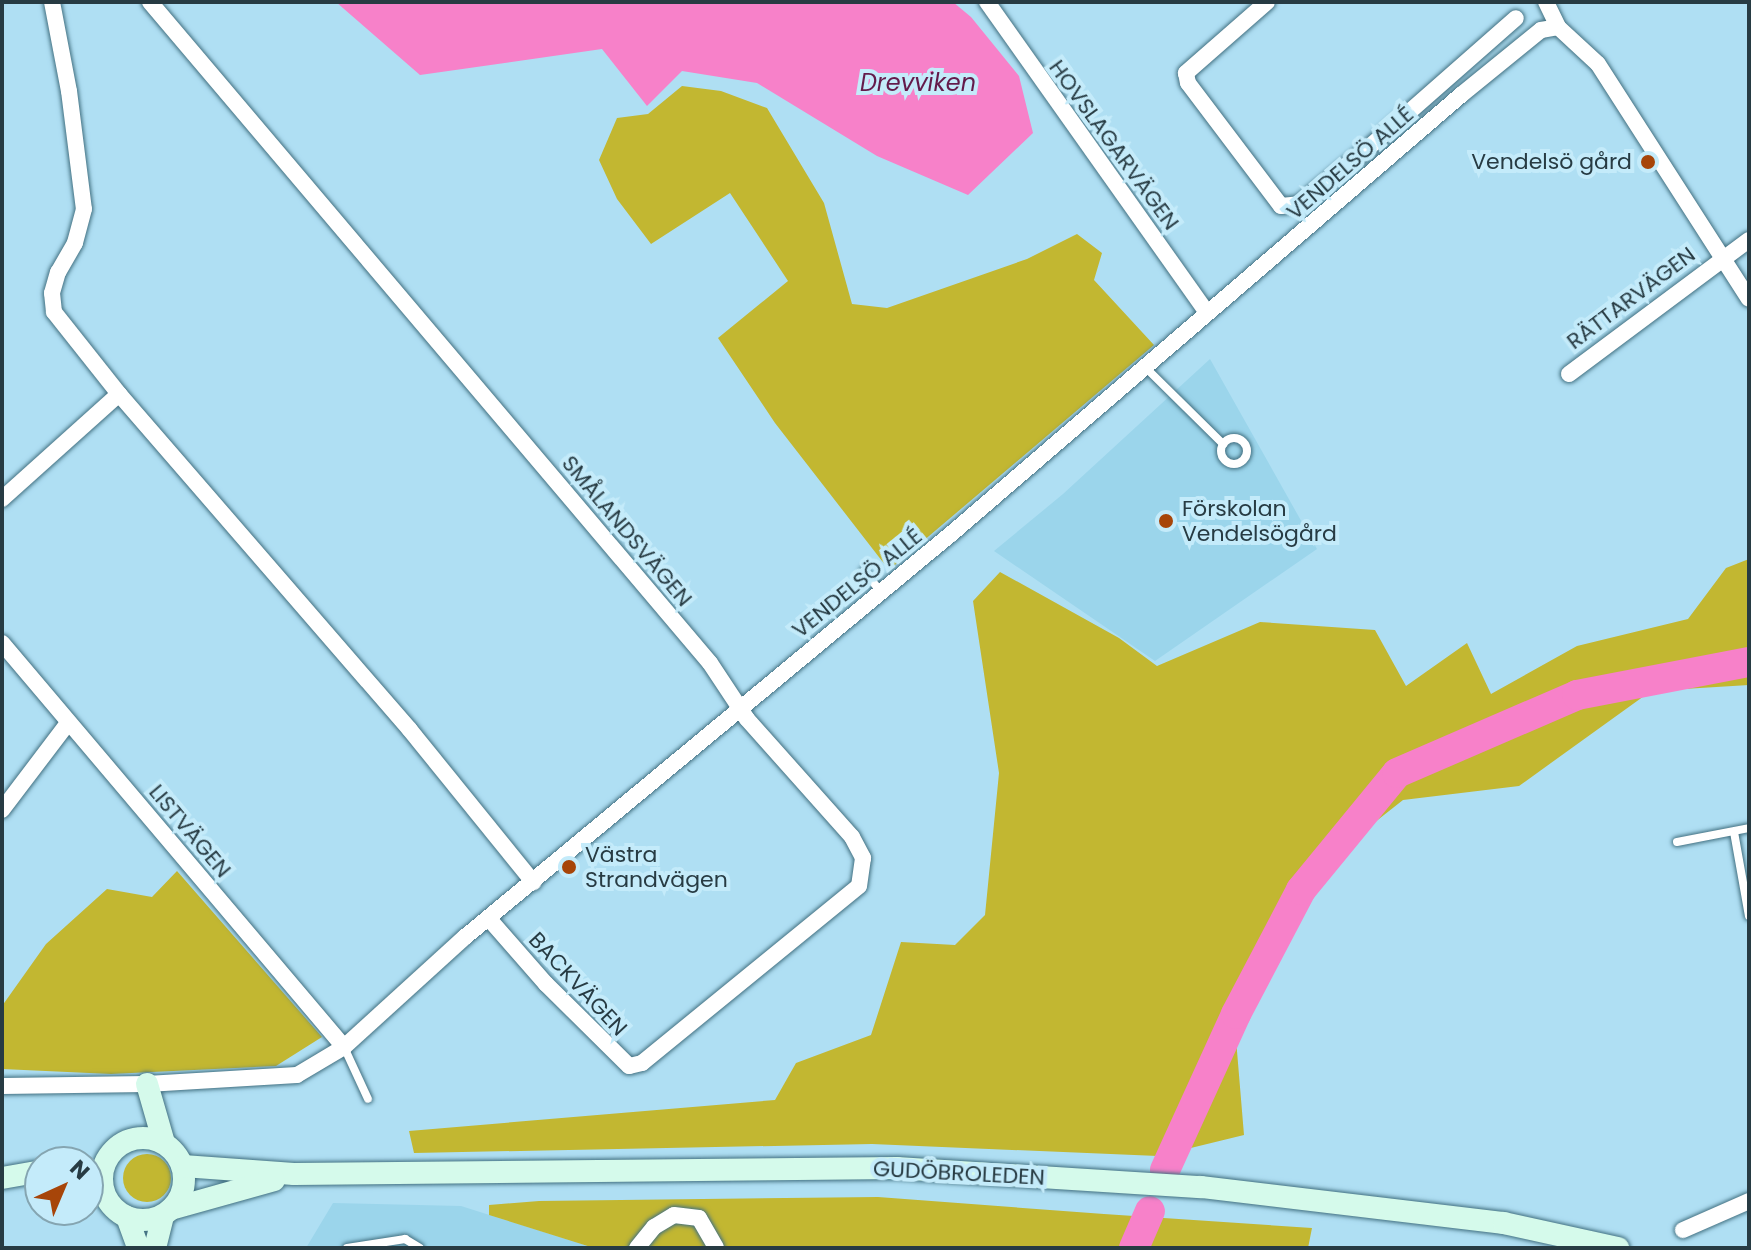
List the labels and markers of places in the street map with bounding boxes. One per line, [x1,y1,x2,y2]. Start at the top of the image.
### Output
place label: Vendelsö gård [1471,149,1632,175]
marker: Vendelsö gård [1639,153,1657,171]
place label: Förskolan Vendelsögård [1182,495,1337,546]
marker: Förskolan Vendelsögård [1157,512,1175,530]
place label: Västra Strandvägen [585,841,728,892]
marker: Västra Strandvägen [560,858,578,876]

